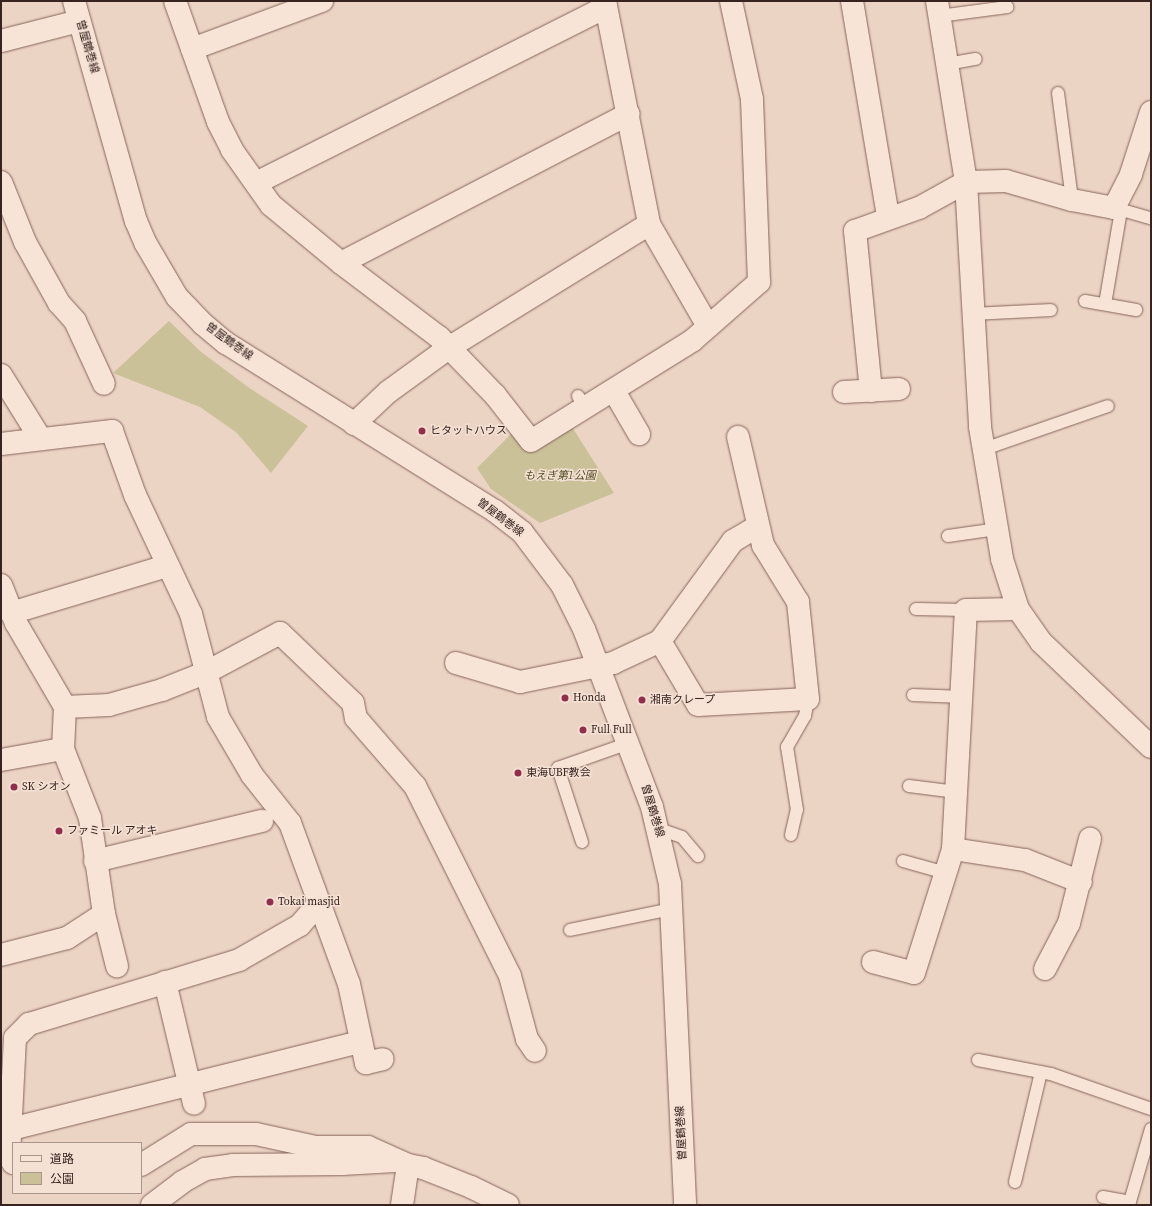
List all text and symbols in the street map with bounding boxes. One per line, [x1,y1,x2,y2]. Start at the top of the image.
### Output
street label: 曽屋鶴巻線 [73,19,101,75]
street label: 曽屋鶴巻線 [203,320,255,364]
place label: ヒタットハウス [430,424,507,438]
marker: ヒタットハウス [417,426,427,436]
park label: もえぎ第1公園 [524,469,596,483]
street label: 曽屋鶴巻線 [474,496,526,540]
place label: Honda [573,691,606,705]
marker: Honda [560,693,570,703]
place label: 湘南クレープ [650,693,716,707]
marker: 湘南クレープ [637,695,647,705]
place label: Full Full [591,723,632,737]
marker: Full Full [578,725,588,735]
place label: 東海UBF教会 [526,766,591,780]
marker: 東海UBF教会 [513,768,523,778]
place label: SK シオン [22,780,70,794]
marker: SK シオン [9,782,19,792]
street label: 曽屋鶴巻線 [638,783,666,839]
place label: ファミール アオキ [67,824,158,838]
marker: ファミール アオキ [54,826,64,836]
place label: Tokai masjid [278,895,340,909]
marker: Tokai masjid [265,897,275,907]
street label: 曽屋鶴巻線 [674,1105,690,1161]
legend [12,1142,142,1194]
text: 道路 [50,1151,74,1167]
text: 公園 [50,1171,74,1187]

